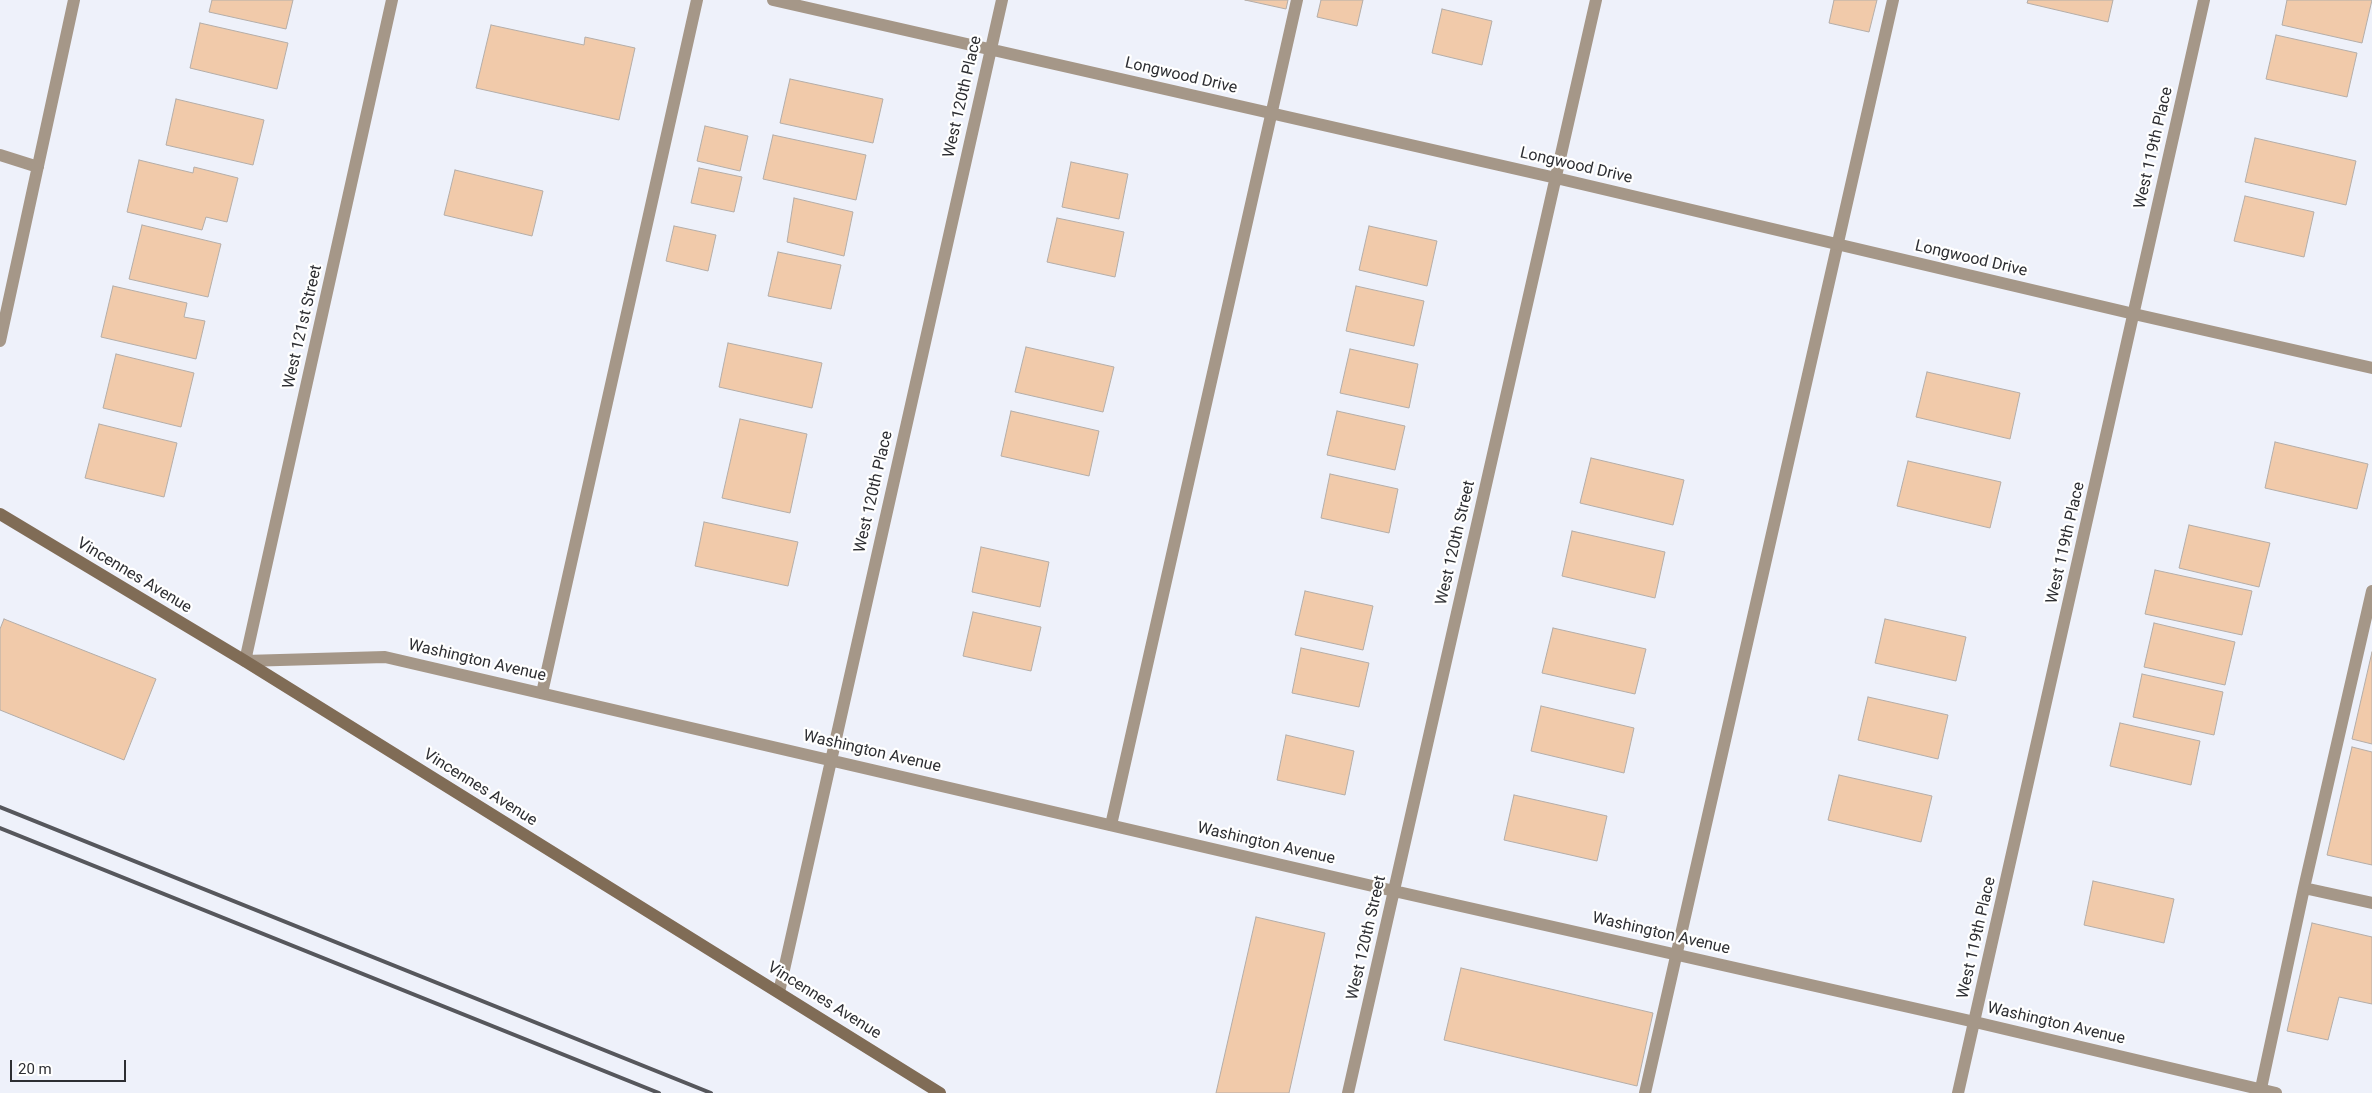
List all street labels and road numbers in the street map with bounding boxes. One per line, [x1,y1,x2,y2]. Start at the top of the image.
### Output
street label: West 120th Place [940,34,986,160]
street label: Longwood Drive [1123,54,1239,98]
street label: West 119th Place [2131,85,2177,211]
street label: Longwood Drive [1518,144,1634,188]
street label: Longwood Drive [1913,237,2029,281]
street label: West 121st Street [279,263,327,391]
street label: West 120th Place [851,429,897,555]
street label: West 120th Street [1432,479,1480,607]
street label: West 119th Place [2043,480,2089,606]
street label: Vincennes Avenue [73,534,195,618]
street label: Washington Avenue [406,636,548,686]
street label: Washington Avenue [801,727,943,777]
street label: Vincennes Avenue [420,745,540,831]
street label: Washington Avenue [1195,819,1337,869]
street label: West 120th Street [1343,874,1391,1002]
street label: West 119th Place [1954,875,2000,1001]
street label: Washington Avenue [1590,909,1732,959]
street label: Vincennes Avenue [764,958,884,1044]
street label: Washington Avenue [1985,999,2127,1049]

